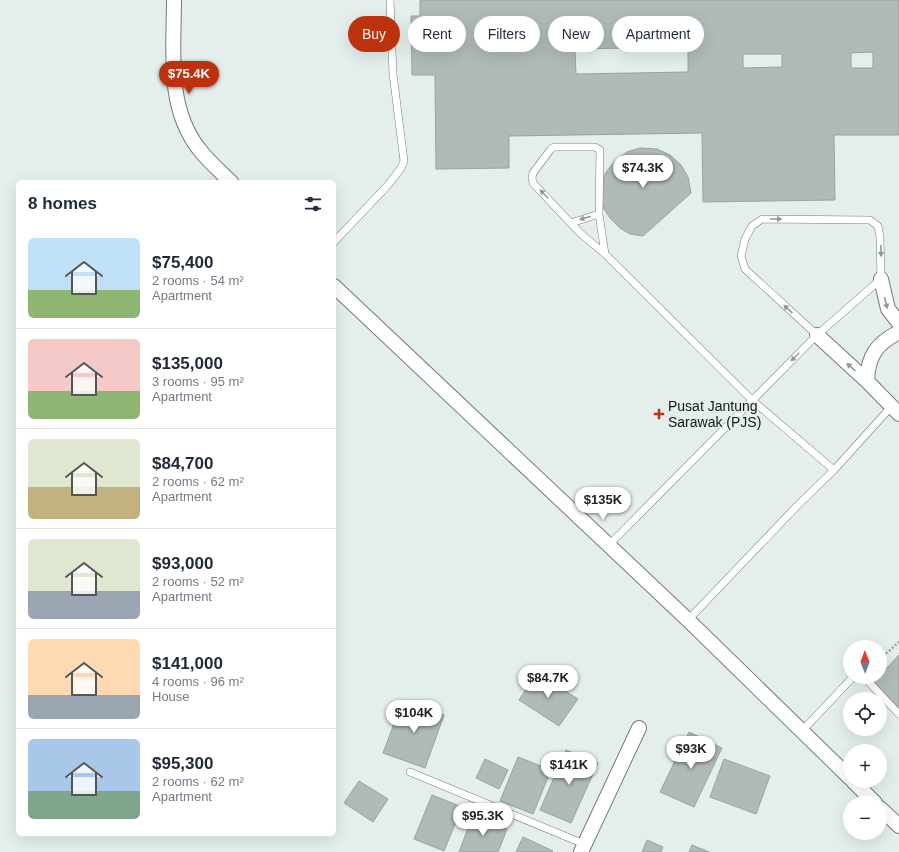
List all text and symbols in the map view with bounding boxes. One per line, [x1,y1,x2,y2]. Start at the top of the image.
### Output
chip: Buy [348,16,400,52]
chip: Rent [408,16,466,52]
chip: Filters [474,16,540,52]
chip: New [548,16,604,52]
chip: Apartment [612,16,704,52]
pin: $75.4K [156,61,222,95]
text: $75.4K [168,66,210,81]
pin: $74.3K [610,155,676,189]
text: $74.3K [622,160,664,175]
one-way arrow [539,189,549,199]
icon: filters [302,193,324,215]
text: 8 homes [28,194,97,213]
one-way arrow [578,215,590,221]
one-way arrow [770,216,783,222]
one-way arrow [878,245,884,258]
text: $75,400 [152,253,213,272]
icon: home [60,254,108,302]
text: 2 rooms · 54 m² [152,273,244,288]
text: Apartment [152,288,212,303]
one-way arrow [884,297,890,309]
one-way arrow [783,304,793,313]
one-way arrow [790,352,800,362]
text: $135,000 [152,354,223,373]
icon: home [60,355,108,403]
one-way arrow [847,363,856,372]
text: 3 rooms · 95 m² [152,374,244,389]
text: Apartment [152,389,212,404]
place label: Pusat Jantung Sarawak (PJS) [668,398,761,430]
marker: Pusat Jantung Sarawak (PJS) [653,408,665,420]
text: $84,700 [152,454,213,473]
icon: home [60,455,108,503]
text: 2 rooms · 62 m² [152,474,244,489]
pin: $135K [575,487,631,521]
text: Apartment [152,489,212,504]
text: $135K [584,492,622,507]
text: $93,000 [152,554,213,573]
icon: home [60,555,108,603]
text: 2 rooms · 52 m² [152,574,244,589]
text: Apartment [152,589,212,604]
north arrow [843,640,887,684]
map controls [843,640,887,840]
text: $141,000 [152,654,223,673]
icon: home [60,655,108,703]
pin: $84.7K [515,665,581,699]
text: $84.7K [527,670,569,685]
text: 4 rooms · 96 m² [152,674,244,689]
text: House [152,689,190,704]
button: locate [843,692,887,736]
pin: $104K [386,700,442,734]
text: $104K [395,705,433,720]
pin: $93K [667,736,715,770]
text: $93K [675,741,707,756]
button: + [843,744,887,788]
pin: $141K [541,752,597,786]
text: $95,300 [152,754,213,773]
icon: home [60,755,108,803]
text: $141K [550,757,588,772]
text: 2 rooms · 62 m² [152,774,244,789]
text: Apartment [152,789,212,804]
button: − [843,796,887,840]
pin: $95.3K [450,803,516,837]
text: $95.3K [462,808,504,823]

